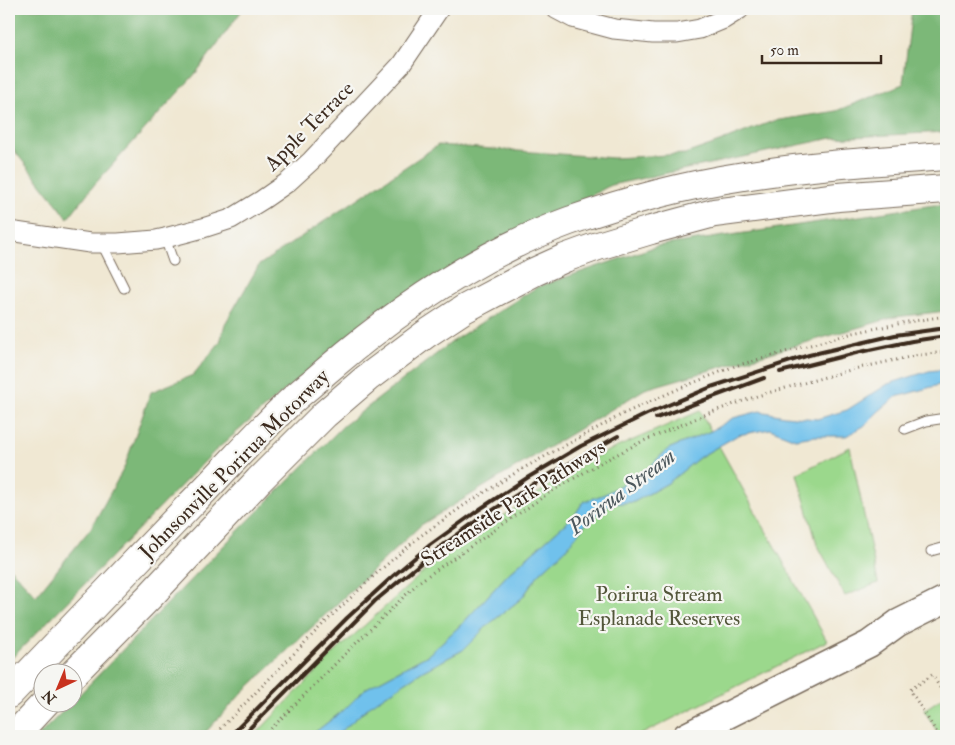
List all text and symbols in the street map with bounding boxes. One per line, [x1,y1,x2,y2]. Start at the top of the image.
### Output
scale bar [762,32,881,64]
text: 50 m [770,41,799,60]
street label: Apple Terrace [258,76,360,178]
street label: Johnsonville Porirua Motorway [133,363,336,566]
street label: Streamside Park Pathways [416,434,611,573]
water label: Porirua Stream [562,442,681,542]
park label: Porirua Stream Esplanade Reserves [578,581,740,632]
north arrow [32,662,82,712]
text: N [39,686,60,708]

